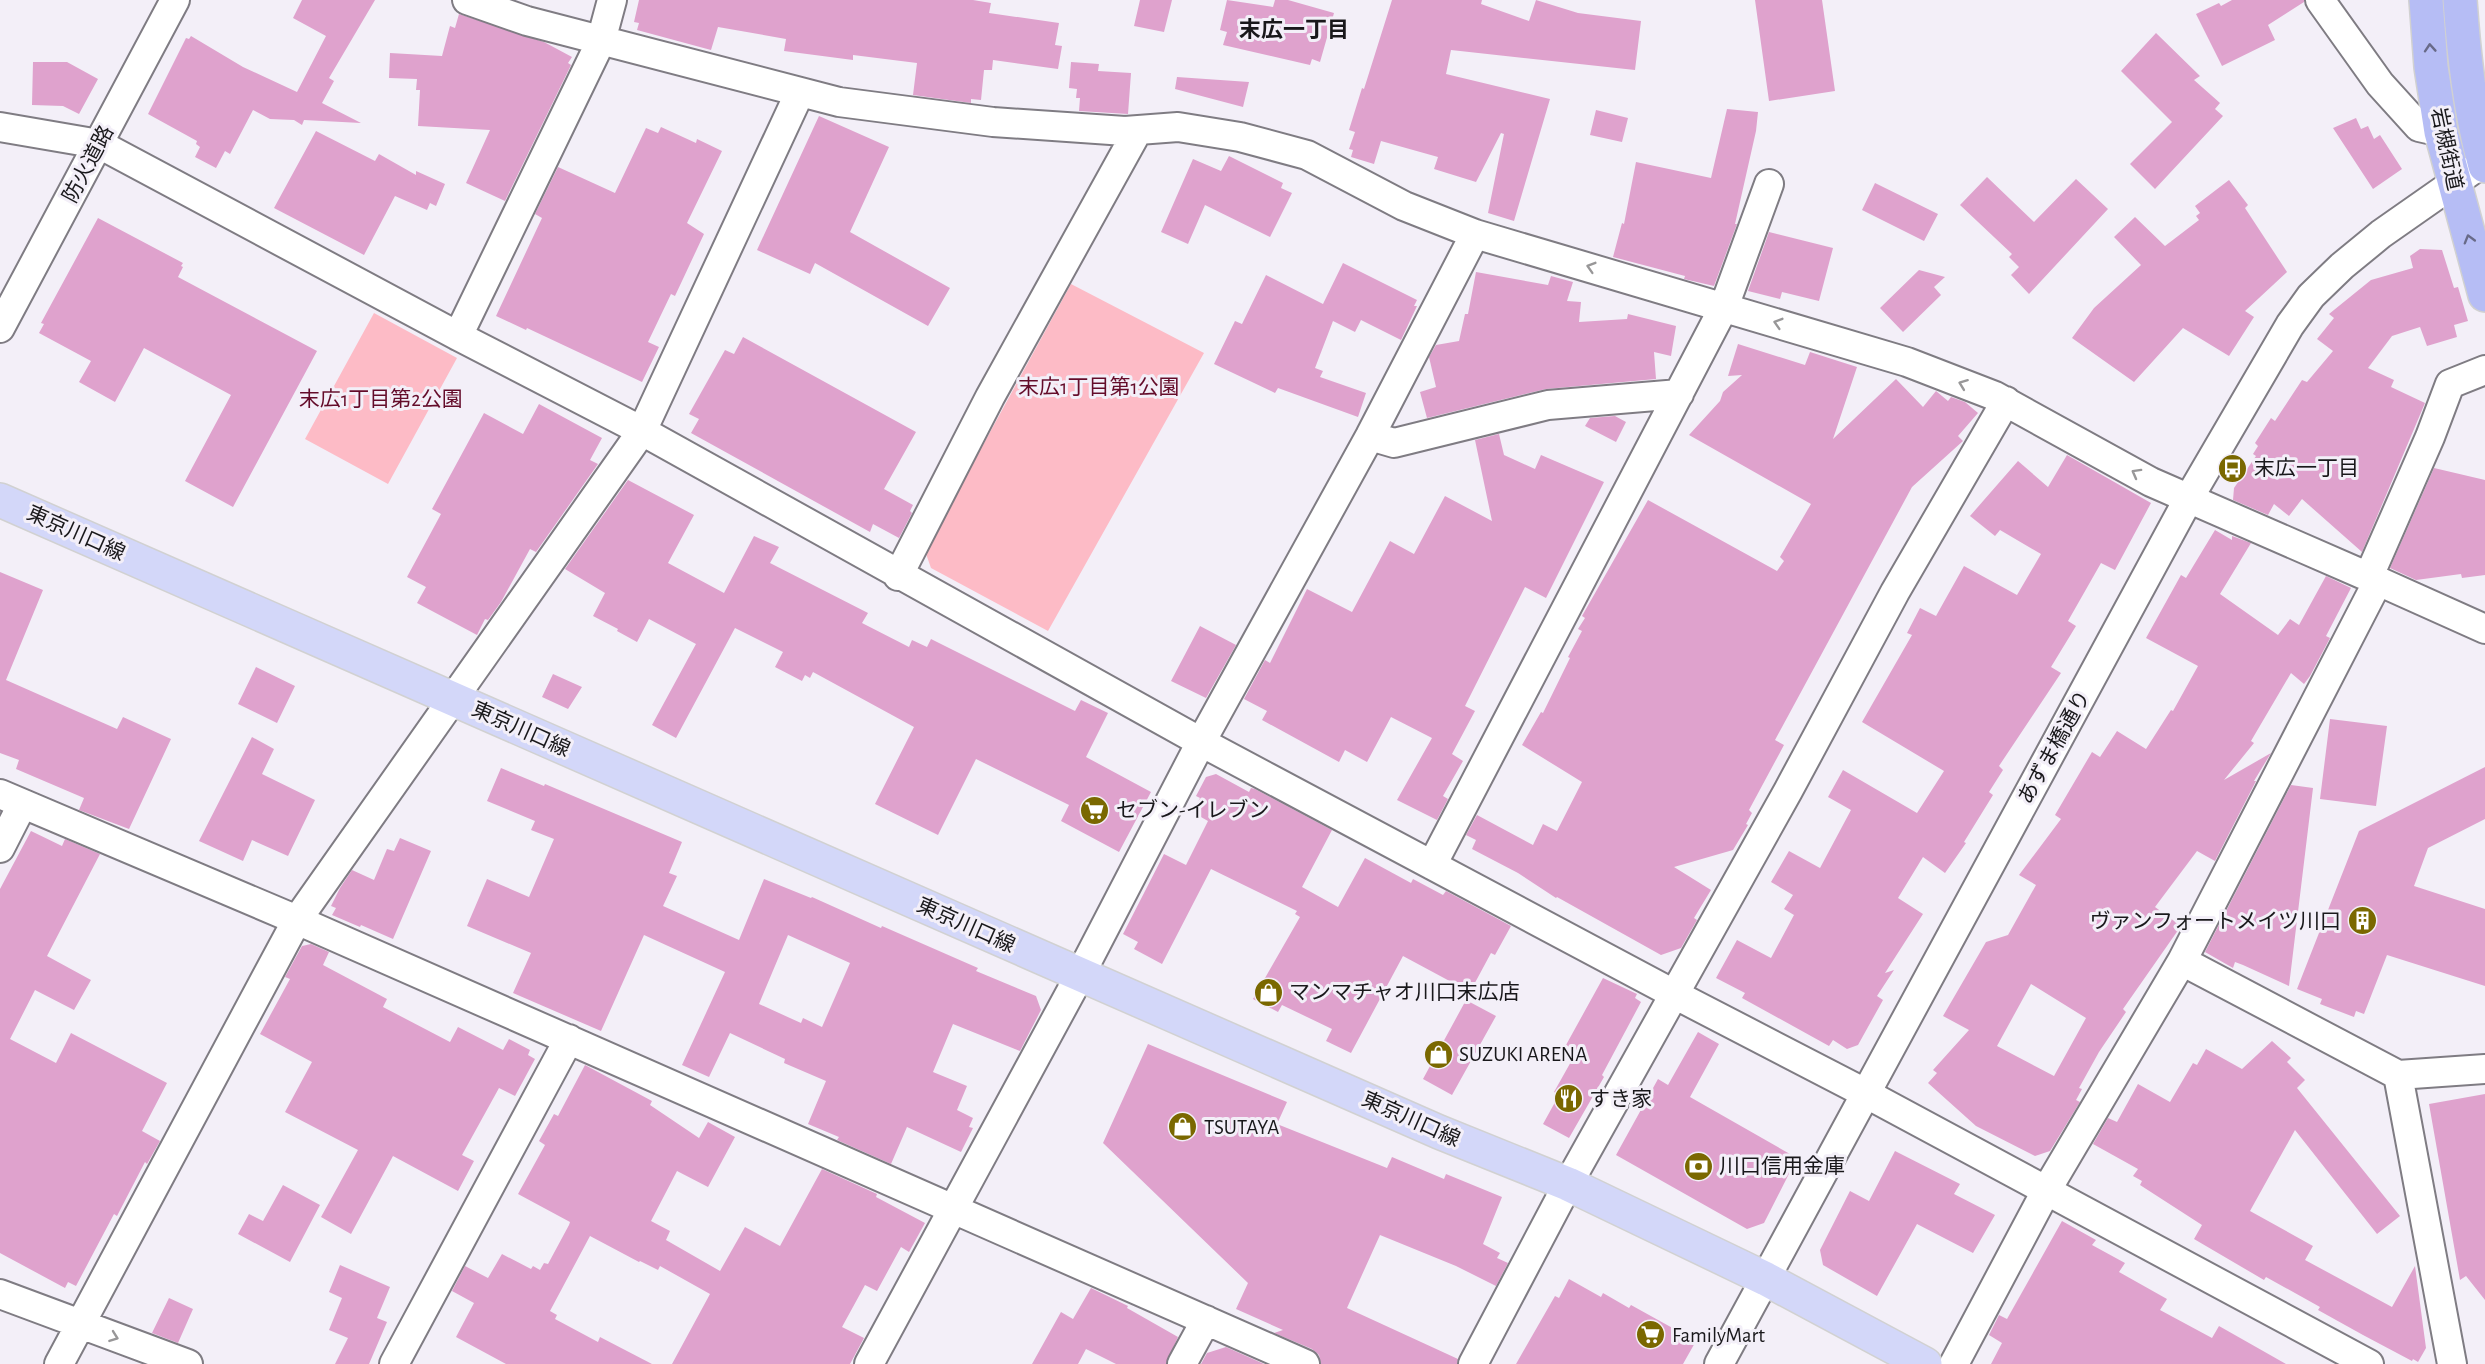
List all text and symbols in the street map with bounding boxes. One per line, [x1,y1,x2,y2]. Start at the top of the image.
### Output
district label: 末広一丁目 [1239,18,1349,41]
one-way arrow [2423,44,2436,53]
street label: 岩槻街道 [2428,106,2466,192]
street label: 防火道路 [59,122,117,206]
one-way arrow [2464,234,2476,245]
one-way arrow [1586,262,1597,274]
one-way arrow [1773,318,1784,330]
park label: 末広1丁目第1公園 [1018,376,1180,398]
one-way arrow [1959,379,1970,391]
park label: 末広1丁目第2公園 [299,388,463,410]
bus stop icon: 末広一丁目 [2217,452,2249,484]
place label: 末広一丁目 [2254,457,2359,479]
one-way arrow [2132,469,2142,481]
street label: 東京川口線 [24,502,128,564]
street label: あずま橋通り [2014,687,2094,807]
street label: 東京川口線 [469,698,573,760]
supermarket icon: セブン-イレブン [1079,794,1111,826]
place label: セブン-イレブン [1116,798,1269,821]
street label: 東京川口線 [914,894,1018,956]
building icon: ヴァンフォートメイツ川口 [2346,905,2378,937]
place label: ヴァンフォートメイツ川口 [2090,910,2341,932]
shop icon: マンマチャオ川口末広店 [1252,976,1284,1008]
place label: マンマチャオ川口末広店 [1289,981,1520,1003]
shop icon: SUZUKI ARENA [1422,1038,1454,1070]
place label: SUZUKI ARENA [1459,1044,1587,1065]
restaurant icon: すき家 [1552,1083,1584,1115]
street label: 東京川口線 [1359,1088,1463,1150]
place label: すき家 [1589,1088,1652,1110]
shop icon: TSUTAYA [1167,1111,1199,1143]
place label: TSUTAYA [1204,1117,1280,1138]
bank icon: 川口信用金庫 [1682,1150,1714,1182]
place label: 川口信用金庫 [1719,1155,1845,1177]
supermarket icon: FamilyMart [1635,1319,1667,1351]
place label: FamilyMart [1672,1325,1765,1346]
one-way arrow [108,1330,118,1343]

